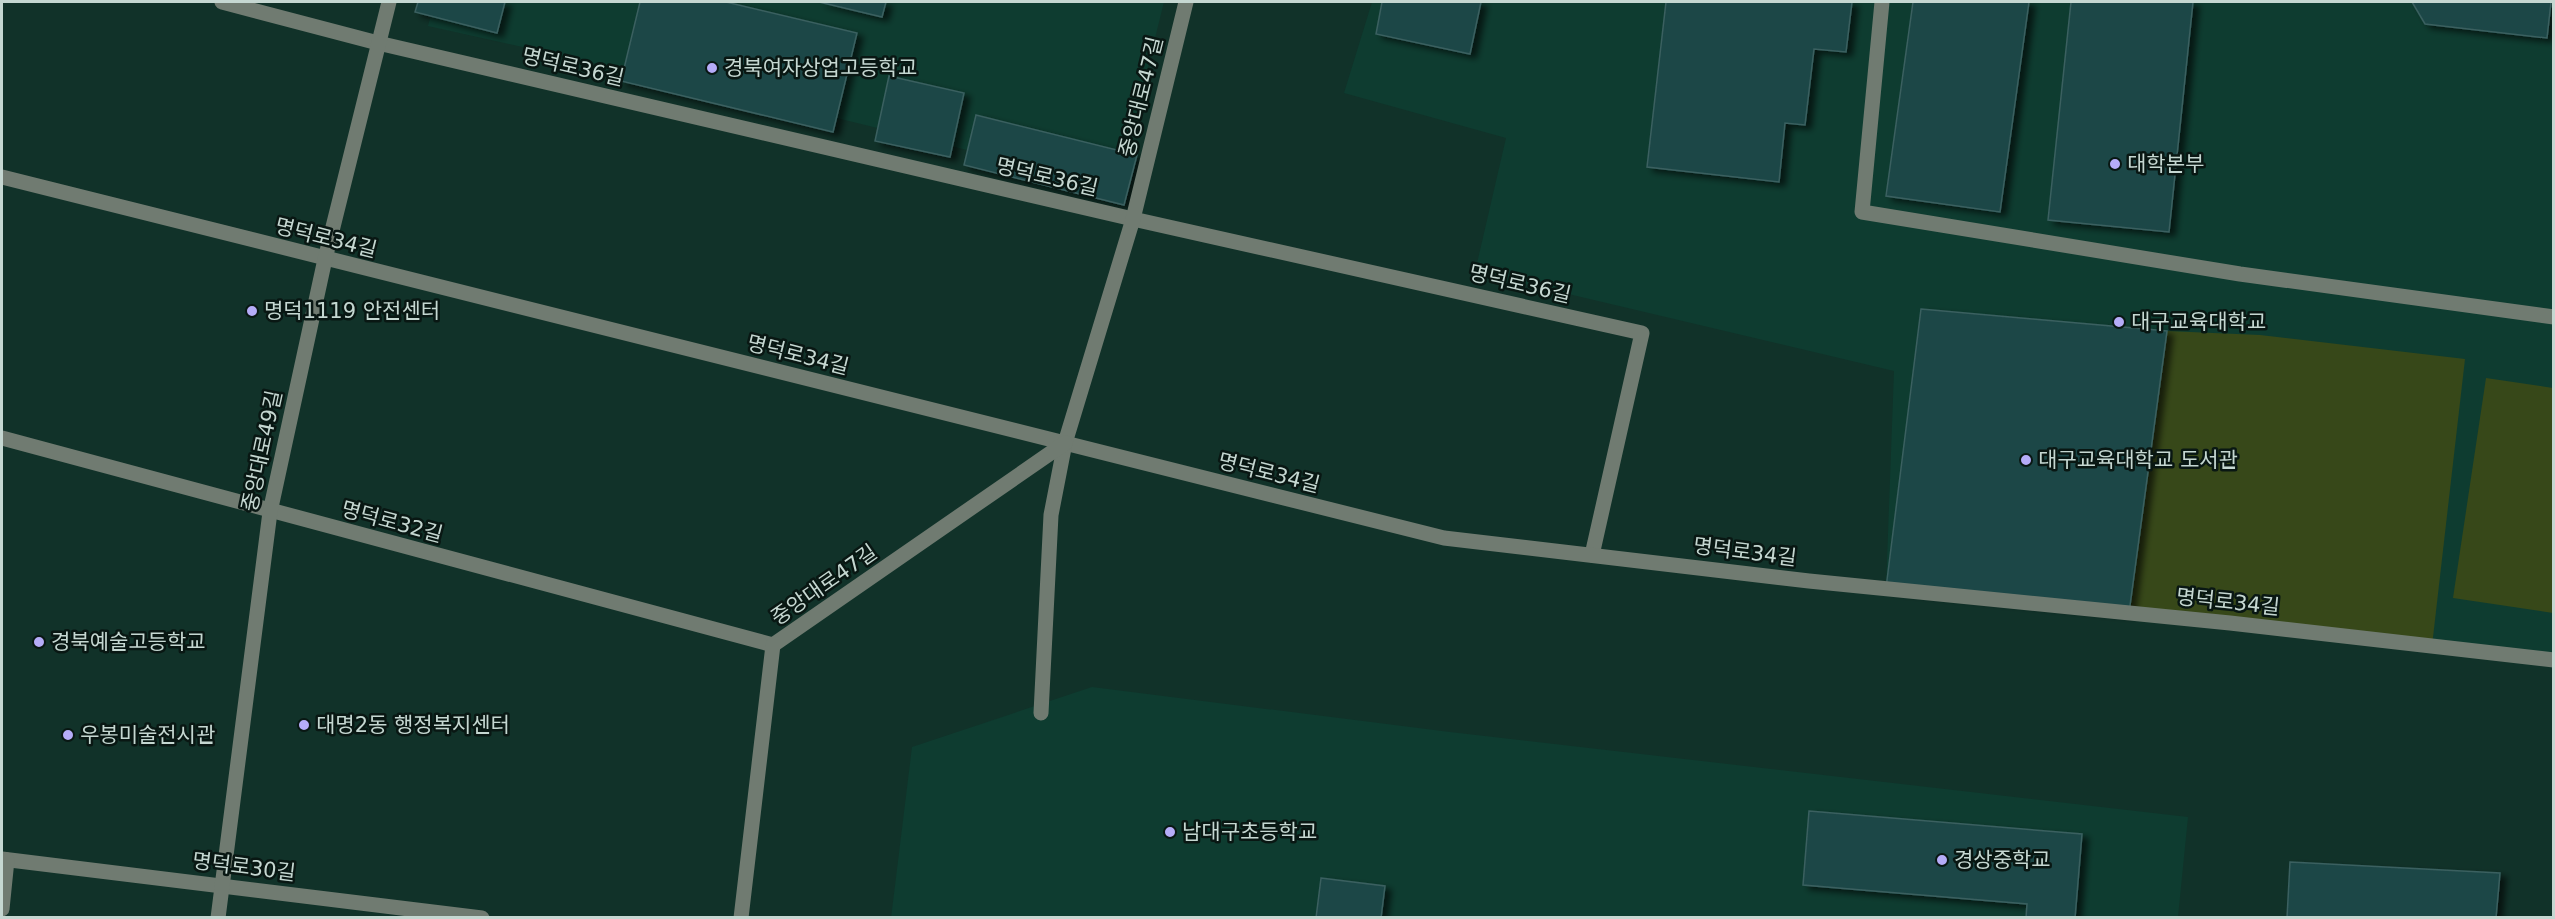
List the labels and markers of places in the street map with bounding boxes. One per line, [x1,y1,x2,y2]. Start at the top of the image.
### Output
place label: 경북여자상업고등학교 [724,56,917,80]
marker: 경북여자상업고등학교 [705,61,719,75]
place label: 대학본부 [2127,152,2204,176]
marker: 대학본부 [2108,157,2122,171]
place label: 명덕1119 안전센터 [264,299,440,323]
marker: 명덕1119 안전센터 [245,304,259,318]
place label: 대구교육대학교 [2131,310,2266,334]
marker: 대구교육대학교 [2112,315,2126,329]
place label: 대구교육대학교 도서관 [2038,448,2238,472]
marker: 대구교육대학교 도서관 [2019,453,2033,467]
place label: 경북예술고등학교 [51,630,206,654]
marker: 경북예술고등학교 [32,635,46,649]
place label: 대명2동 행정복지센터 [316,713,510,737]
marker: 대명2동 행정복지센터 [297,718,311,732]
place label: 우봉미술전시관 [80,723,215,747]
marker: 우봉미술전시관 [61,728,75,742]
place label: 남대구초등학교 [1182,820,1317,844]
marker: 남대구초등학교 [1163,825,1177,839]
place label: 경상중학교 [1954,848,2051,872]
marker: 경상중학교 [1935,853,1949,867]

